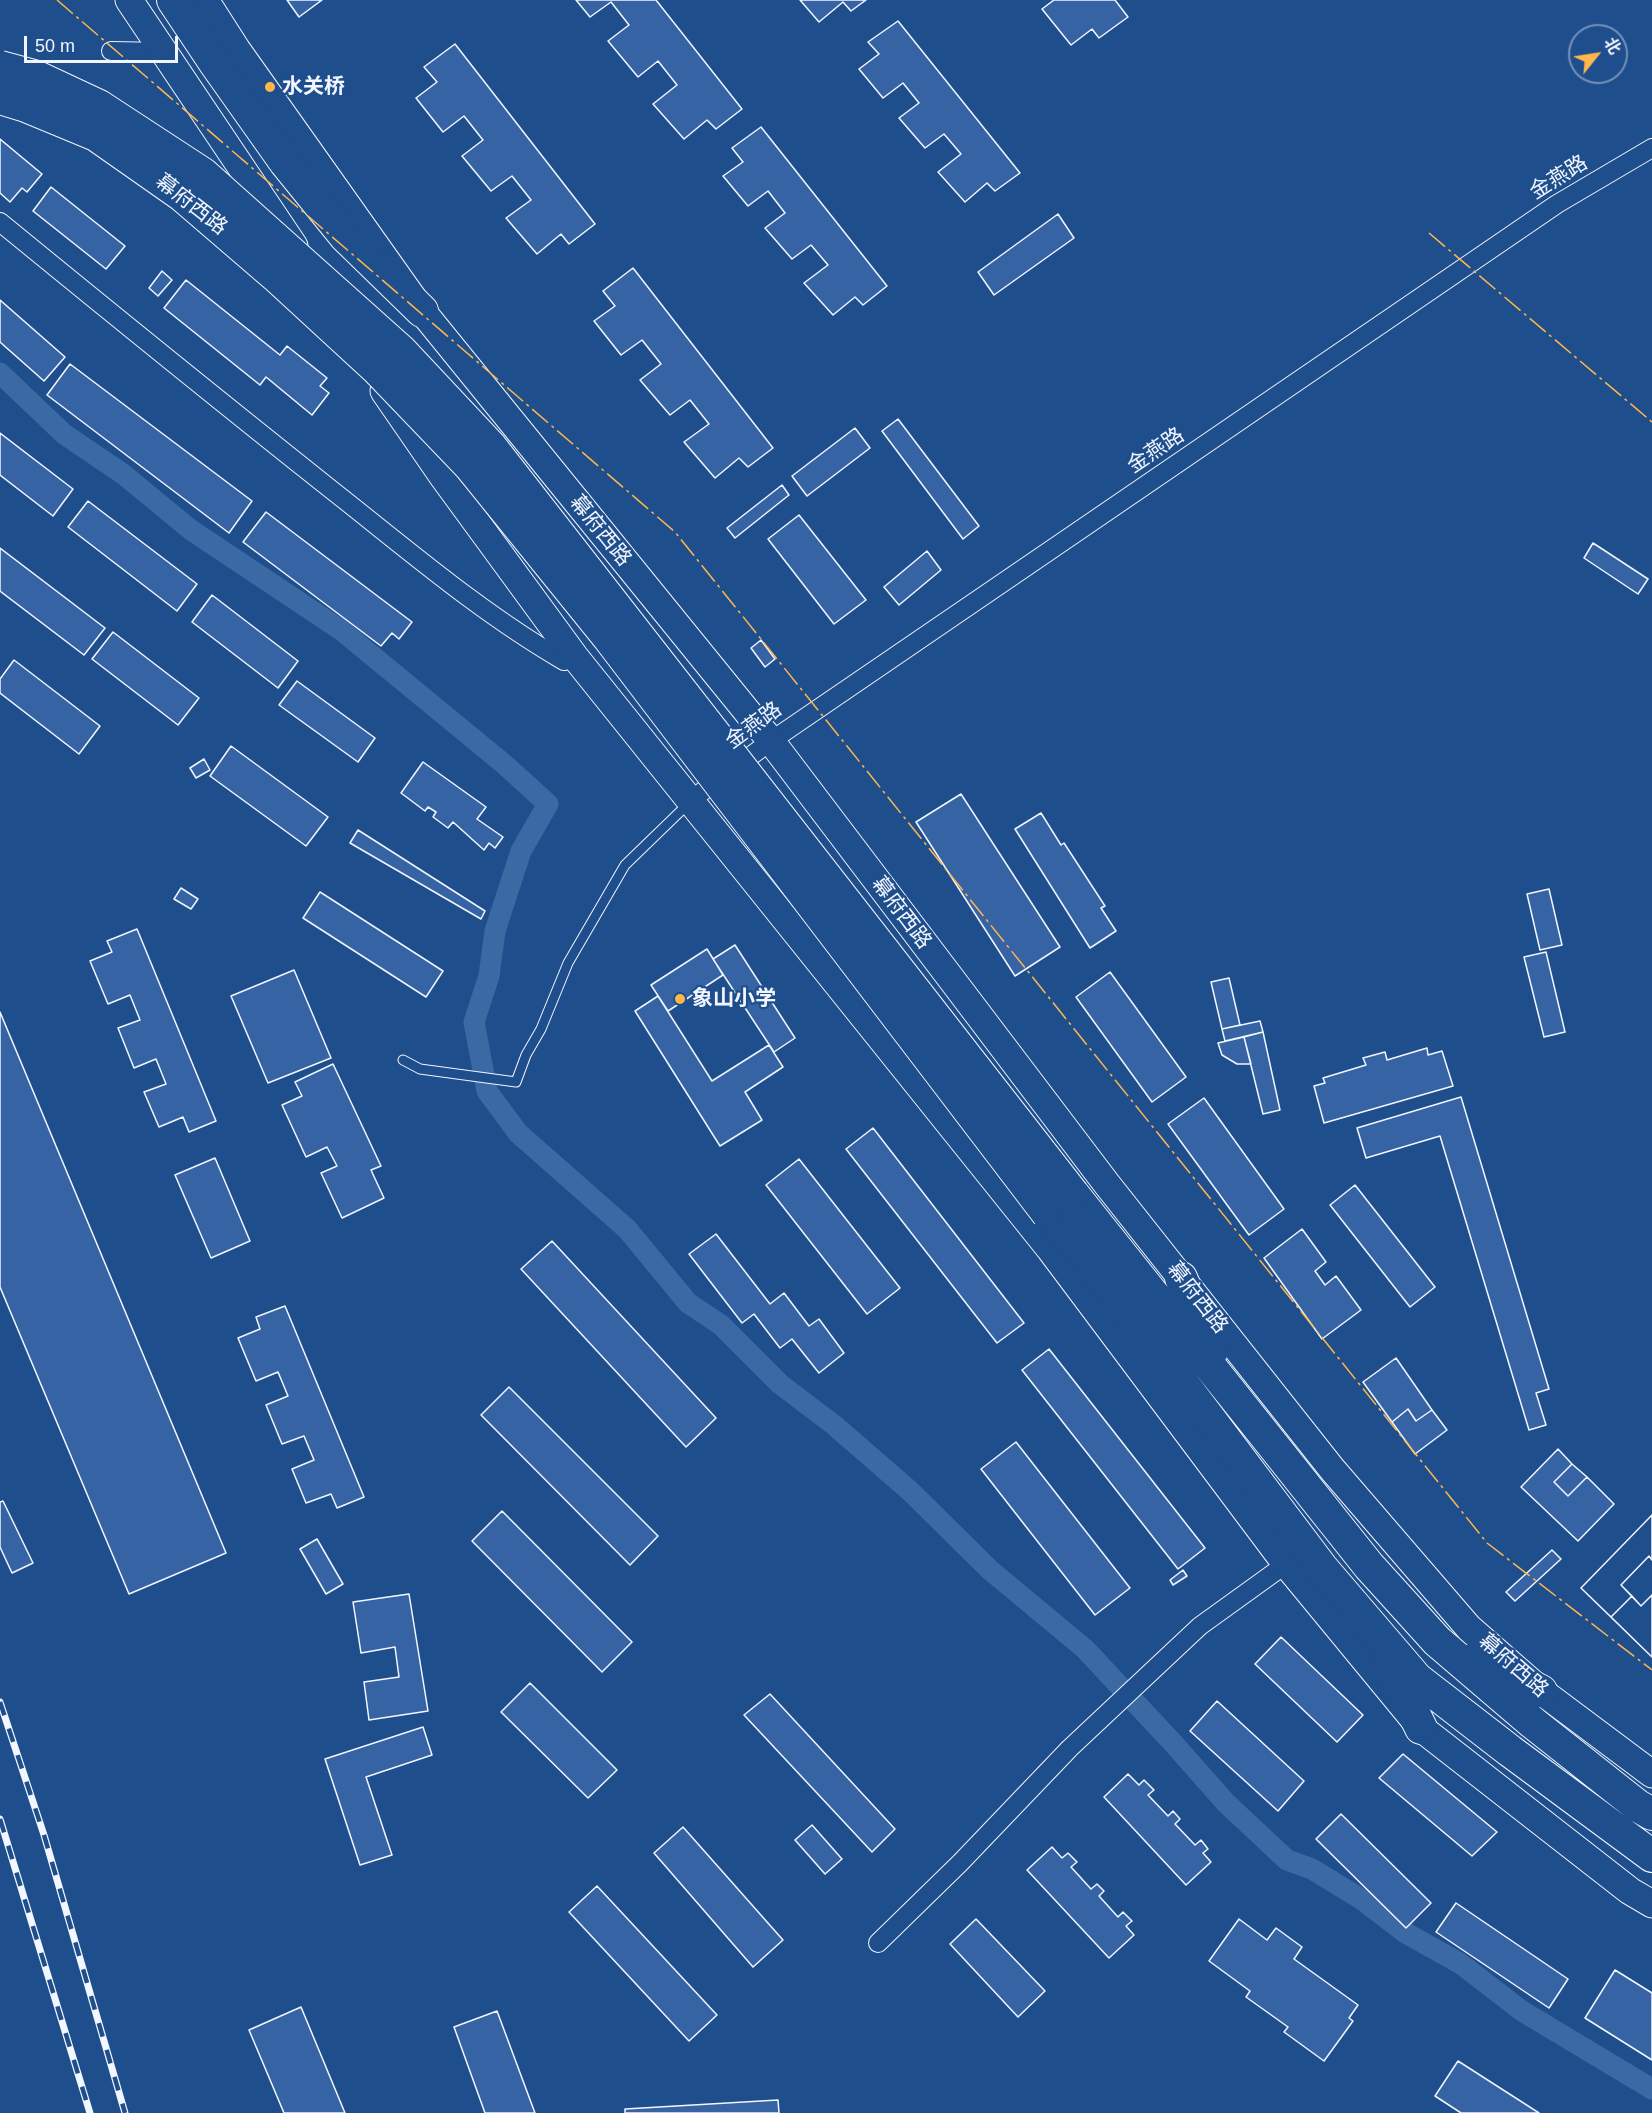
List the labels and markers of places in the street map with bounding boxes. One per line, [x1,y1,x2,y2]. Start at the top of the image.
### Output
place label: 水关桥 [282,74,345,100]
marker: 水关桥 [263,80,277,94]
place label: 象山小学 [692,986,776,1012]
marker: 象山小学 [673,992,687,1006]

